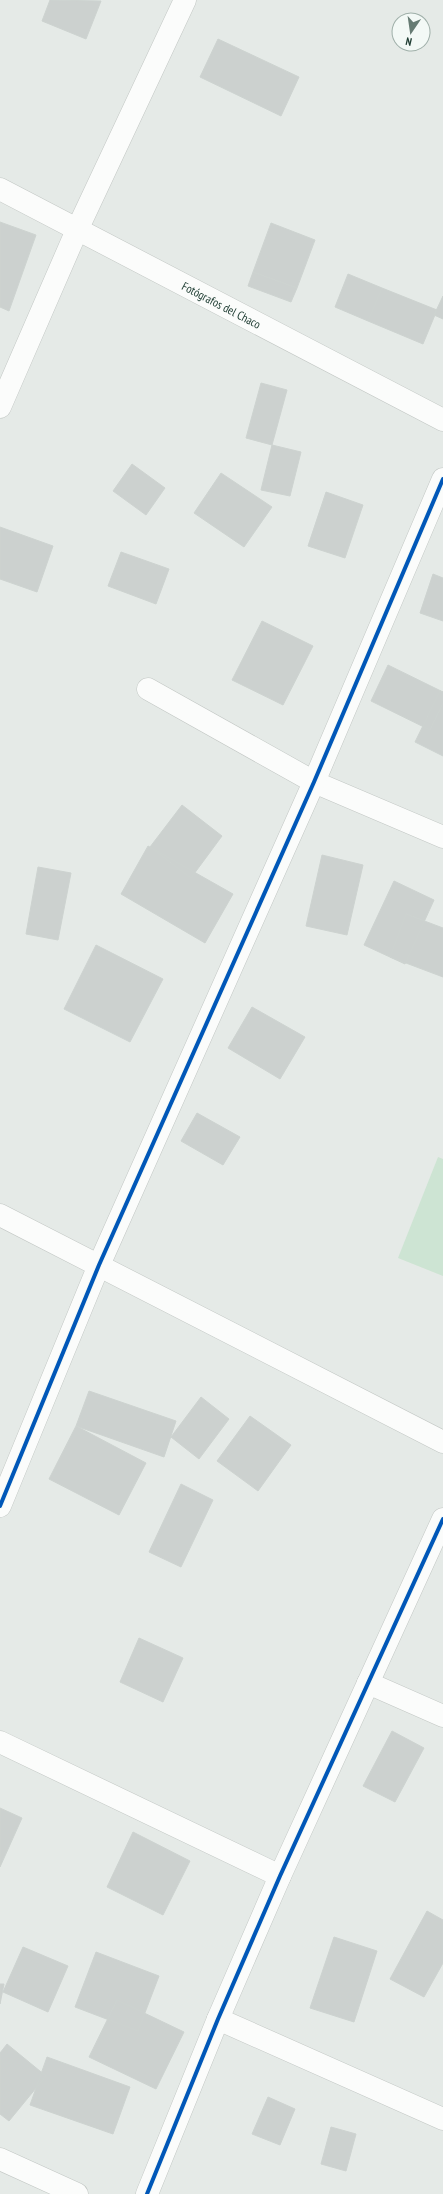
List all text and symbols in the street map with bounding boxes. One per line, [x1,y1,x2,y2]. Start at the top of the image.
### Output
north arrow [391,12,431,52]
text: N [404,34,413,49]
street label: Fotógrafos del Chaco [180,278,264,331]

